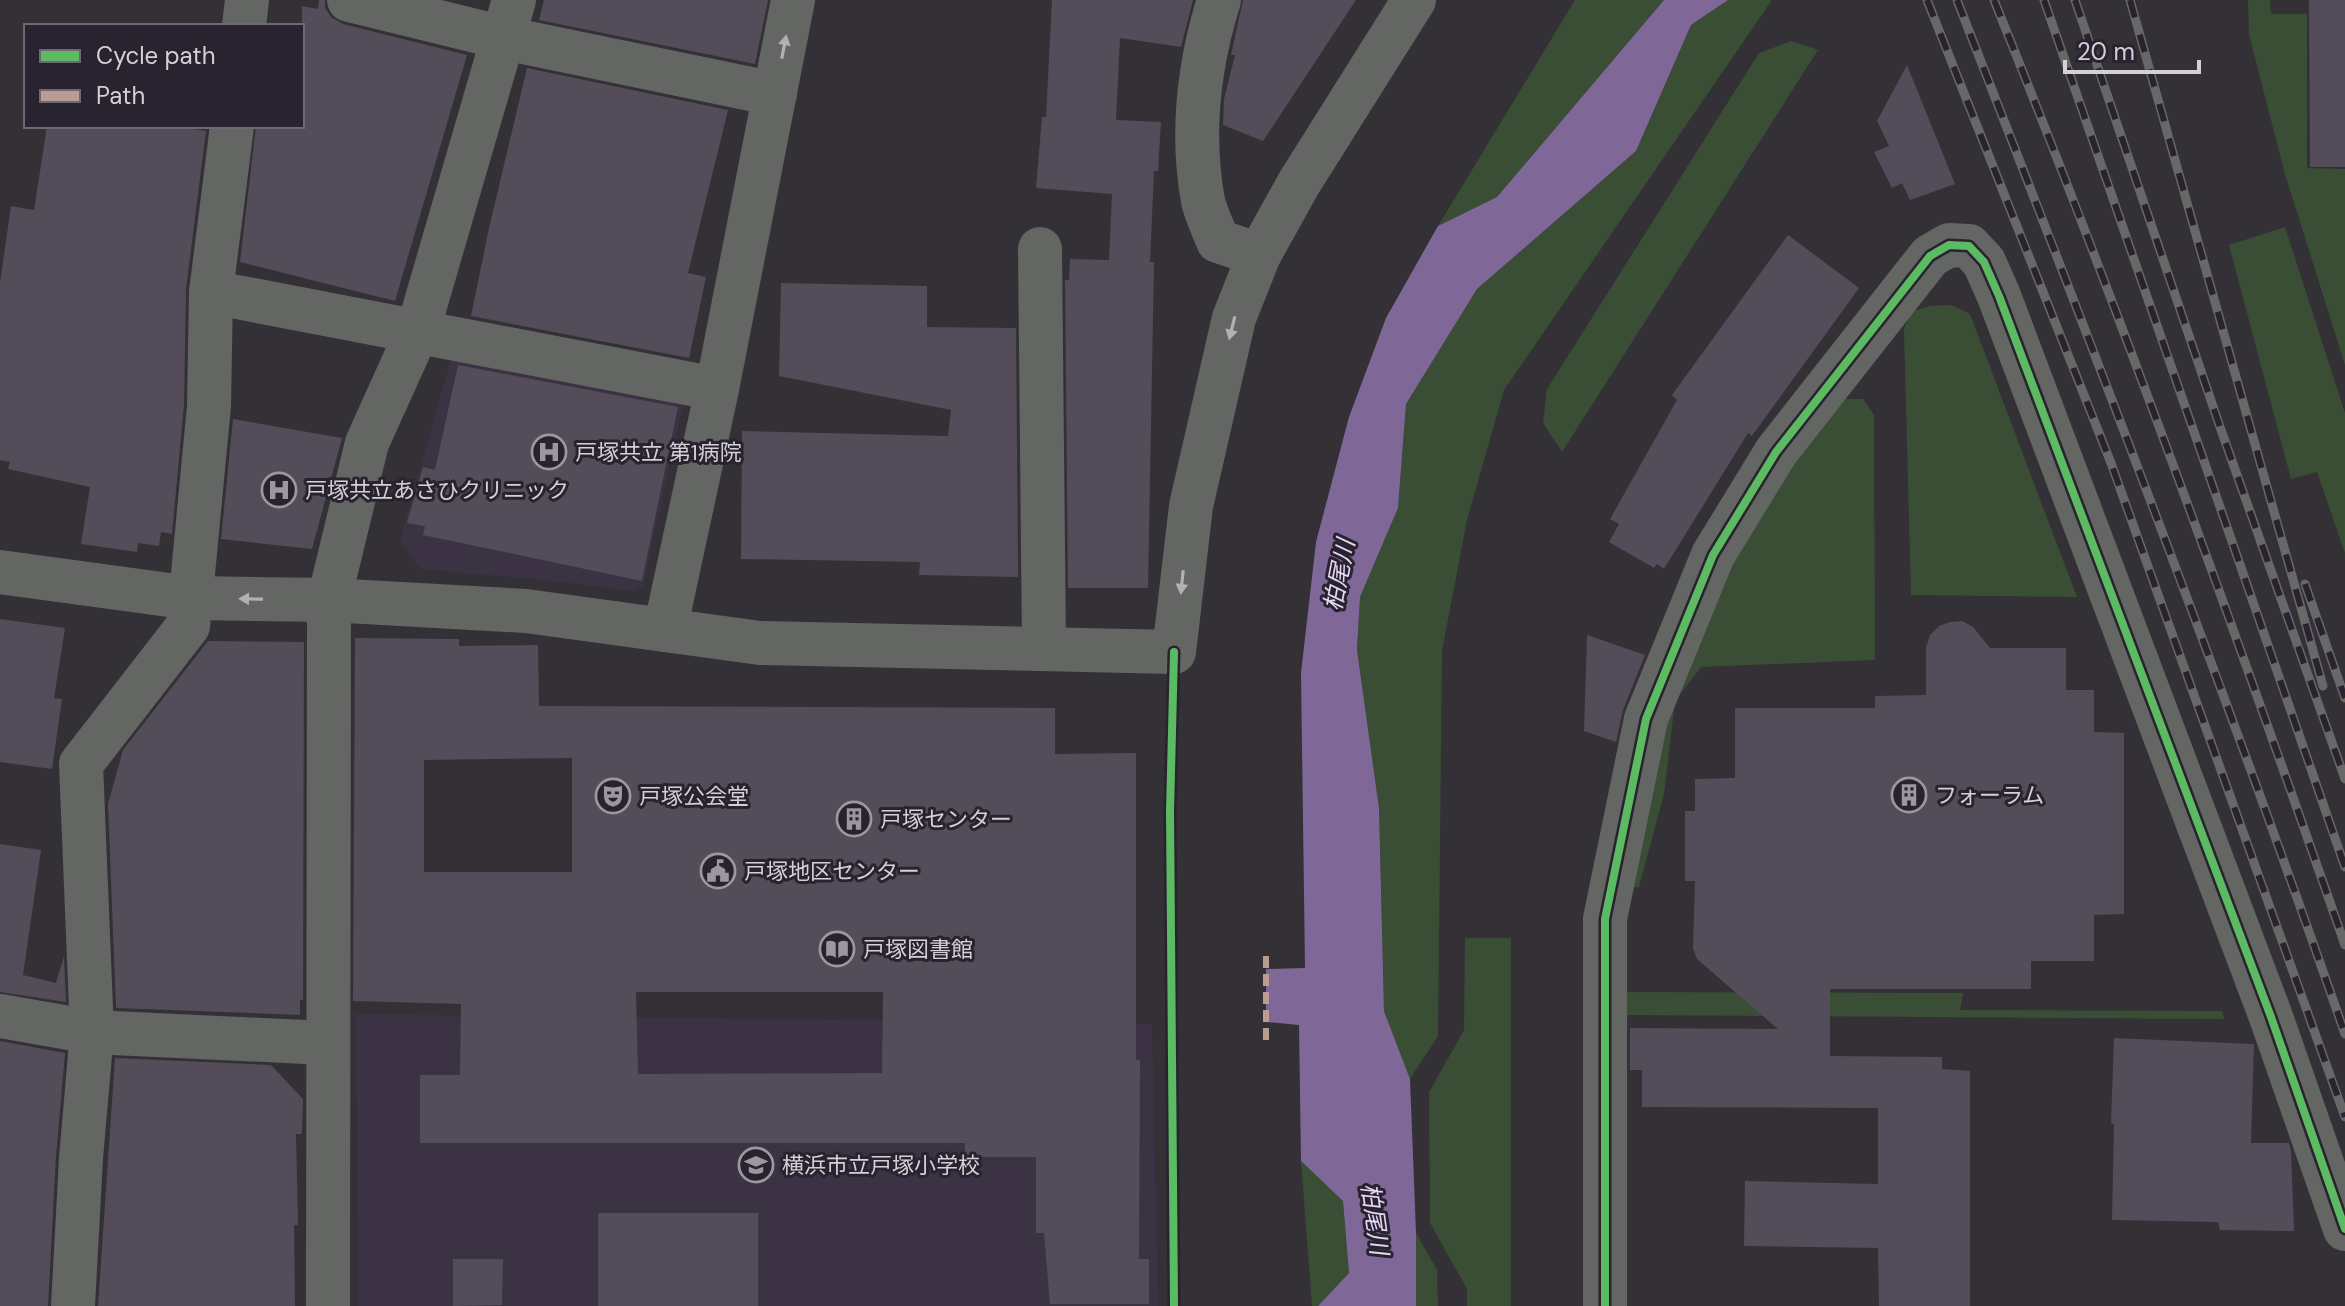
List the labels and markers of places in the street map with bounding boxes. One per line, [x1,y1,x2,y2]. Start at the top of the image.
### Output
hospital icon: 戸塚共立 第1病院 [530,433,568,471]
place label: 戸塚共立 第1病院 [575,438,742,467]
hospital icon: 戸塚共立あさひクリニック [260,471,298,509]
place label: 戸塚共立あさひクリニック [305,476,569,505]
building icon: フォーラム [1890,776,1928,814]
theatre icon: 戸塚公会堂 [594,777,632,815]
place label: フォーラム [1935,781,2044,810]
place label: 戸塚公会堂 [639,782,749,811]
building icon: 戸塚センター [835,800,873,838]
place label: 戸塚センター [880,805,1012,834]
public building icon: 戸塚地区センター [699,852,737,890]
place label: 戸塚地区センター [744,857,920,886]
library icon: 戸塚図書館 [818,930,856,968]
place label: 戸塚図書館 [863,935,973,964]
school or university icon: 横浜市立戸塚小学校 [737,1146,775,1184]
place label: 横浜市立戸塚小学校 [782,1151,980,1180]

